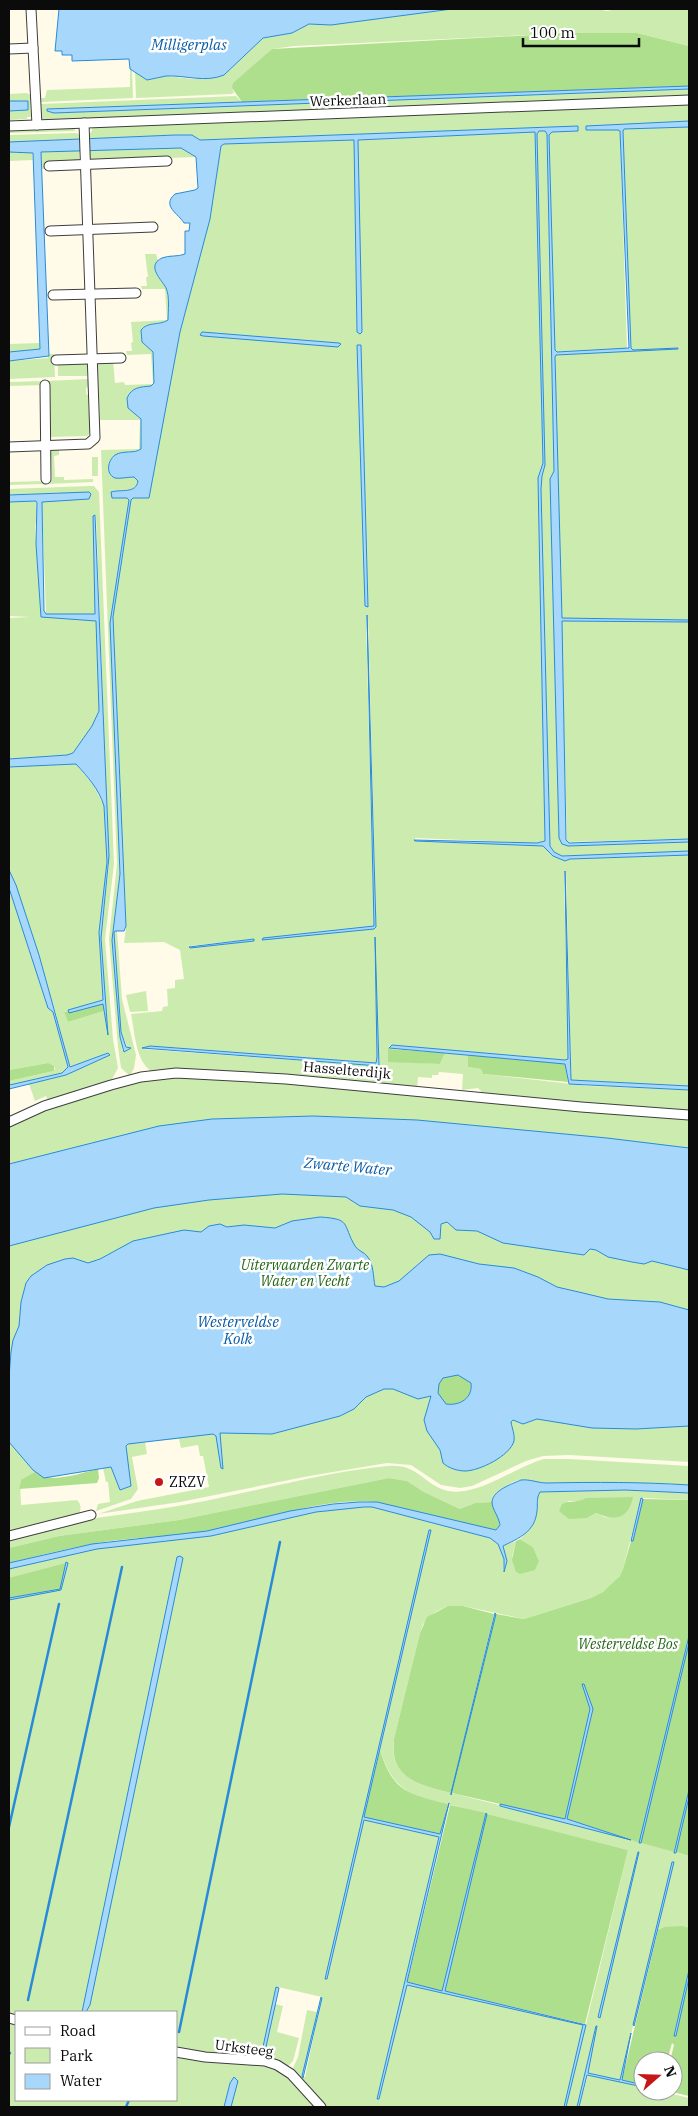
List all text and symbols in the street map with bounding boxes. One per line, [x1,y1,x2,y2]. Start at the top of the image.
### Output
scale bar [523,15,639,47]
text: 100 m [530,23,575,42]
water label: Milligerplas [150,35,227,54]
street label: Werkerlaan [309,90,387,110]
street label: Hasselterdijk [302,1057,392,1083]
water label: Zwarte Water [302,1153,393,1179]
park label: Uiterwaarden Zwarte Water en Vecht [241,1256,370,1290]
water label: Westerveldse Kolk [197,1312,279,1348]
place label: ZRZV [169,1473,206,1491]
marker: ZRZV [153,1476,165,1488]
park label: Westerveldse Bos [578,1635,679,1653]
legend [15,2011,178,2101]
text: Road [60,2021,96,2040]
street label: Urksteeg [214,2035,275,2061]
text: Park [60,2046,93,2065]
north arrow [633,2051,683,2101]
text: N [660,2063,681,2080]
text: Water [60,2071,102,2090]

